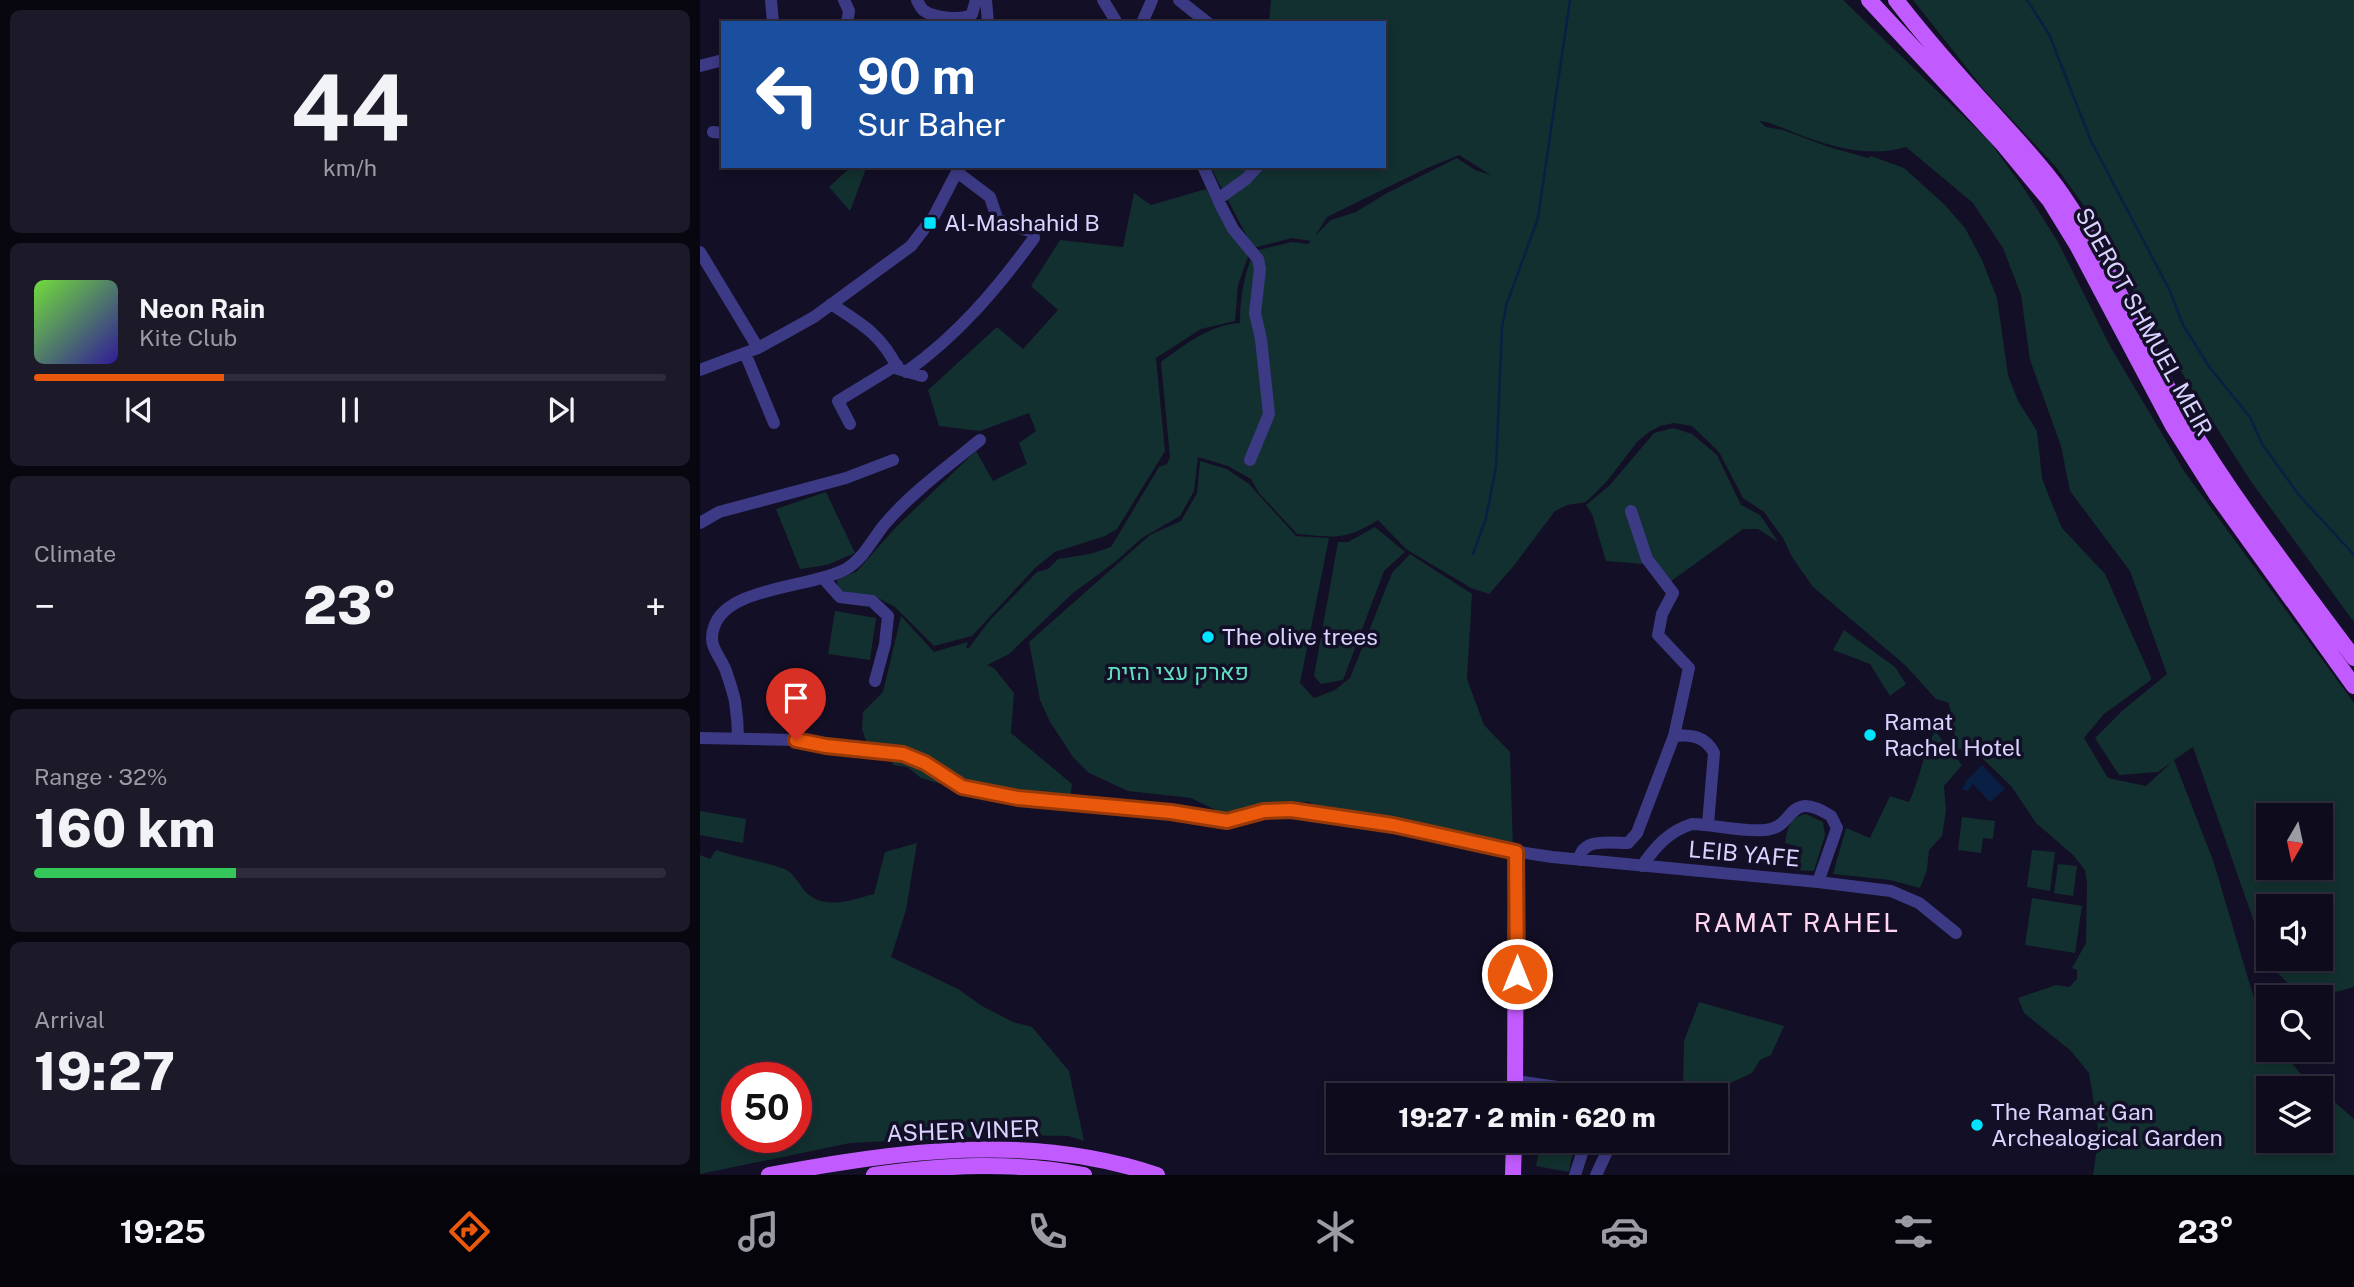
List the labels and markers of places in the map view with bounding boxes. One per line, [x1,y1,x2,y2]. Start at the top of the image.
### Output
place label: Al-Mashahid B [944,209,1100,236]
marker: Al-Mashahid B [922,215,938,231]
place label: The olive trees [1222,623,1378,650]
marker: The olive trees [1200,629,1216,645]
pin [766,668,826,740]
place label: Ramat Rachel Hotel [1884,708,2022,761]
marker: Ramat Rachel Hotel [1862,727,1878,743]
place label: The Ramat Gan Archealogical Garden [1991,1098,2223,1151]
marker: The Ramat Gan Archealogical Garden [1969,1117,1985,1133]

